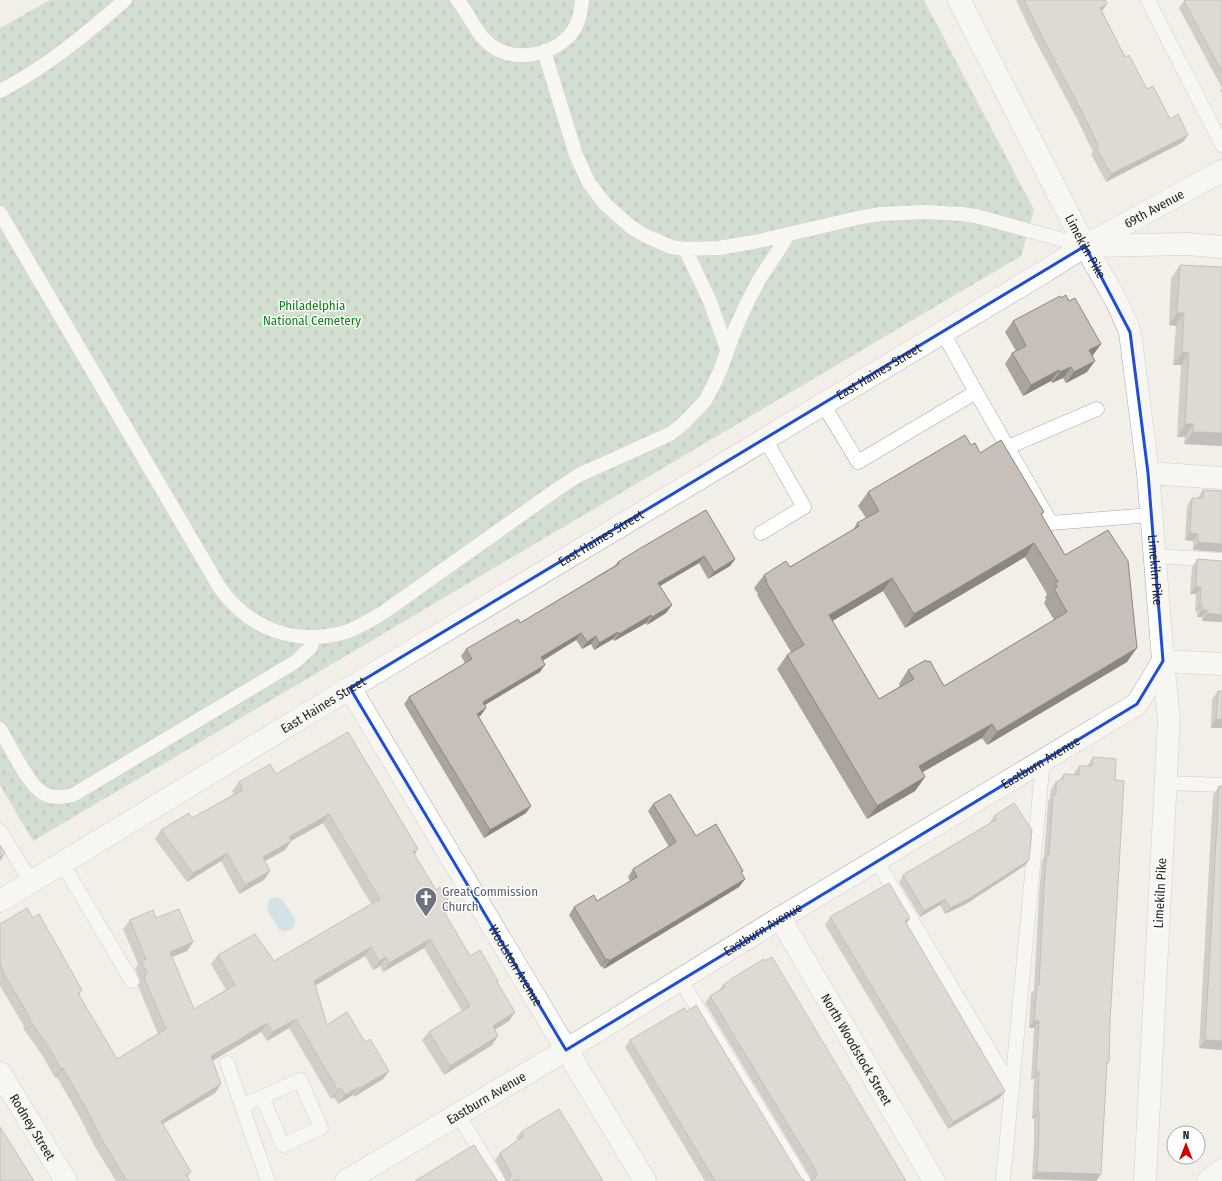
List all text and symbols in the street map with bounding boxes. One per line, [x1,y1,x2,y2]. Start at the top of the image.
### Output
street label: 69th Avenue [1121,186,1186,231]
street label: Limekiln Pike [1062,212,1109,281]
park label: Philadelphia National Cemetery [263,298,361,328]
street label: East Haines Street [833,339,924,402]
street label: East Haines Street [555,506,647,569]
street label: Limekiln Pike [1145,534,1166,606]
street label: East Haines Street [278,673,369,736]
street label: Eastburn Avenue [998,733,1083,791]
street label: Limekiln Pike [1151,857,1169,929]
place label: Great Commission Church [442,884,538,914]
church icon: Great Commission Church [413,885,439,918]
street label: Eastburn Avenue [721,899,805,959]
street label: Woolston Avenue [486,922,546,1009]
street label: North Woodstock Street [818,991,896,1108]
street label: Eastburn Avenue [444,1068,528,1127]
street label: Rodney Street [7,1091,59,1163]
north arrow [1166,1125,1206,1165]
text: N [1183,1129,1189,1142]

